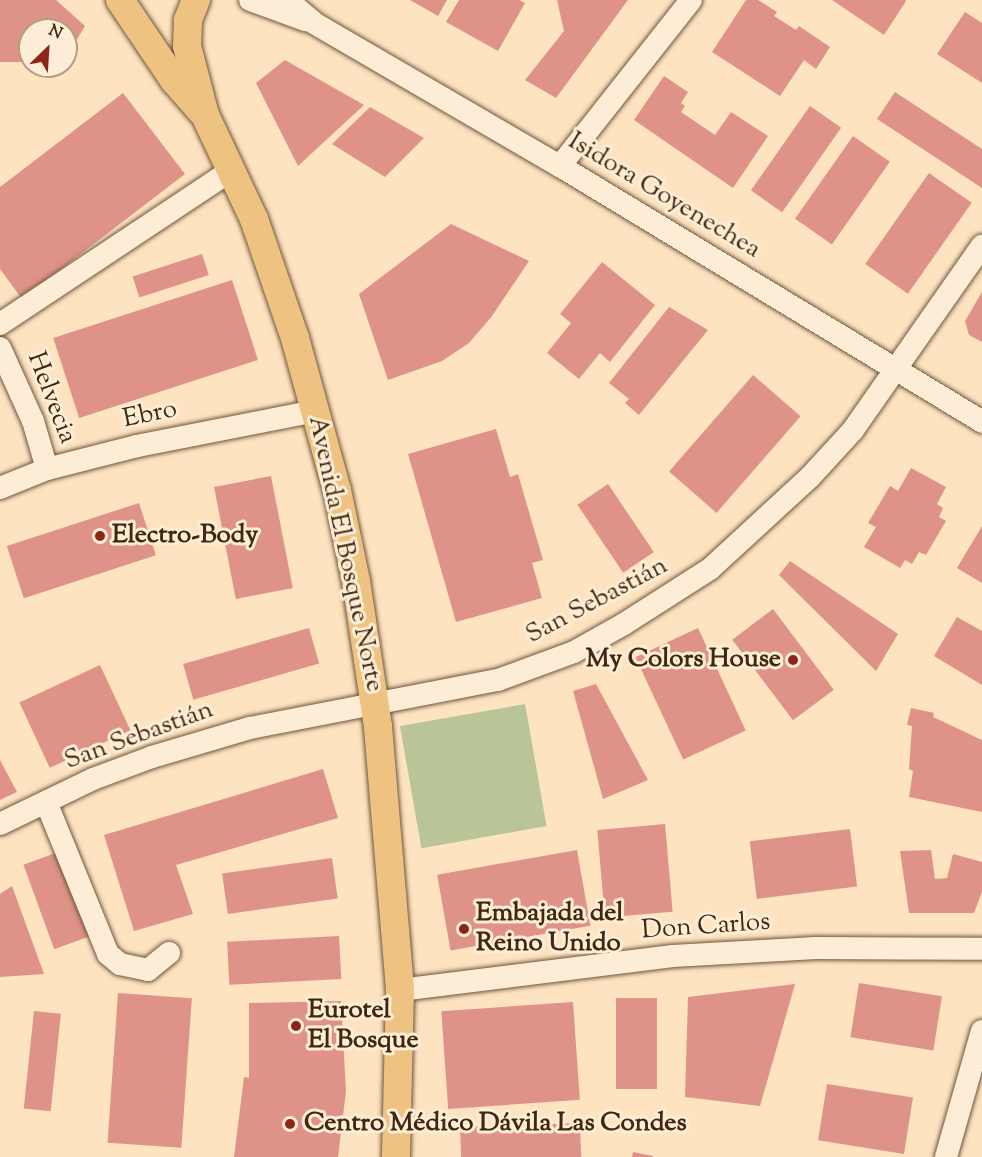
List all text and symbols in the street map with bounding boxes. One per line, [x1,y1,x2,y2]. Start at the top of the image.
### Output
north arrow [18,18,78,78]
text: N [44,20,66,46]
street label: Isidora Goyenechea [562,126,766,266]
street label: Helvecia [19,348,83,448]
street label: Ebro [120,394,180,436]
street label: Avenida El Bosque Norte [301,413,389,695]
place label: Electro-Body [112,520,258,552]
marker: Electro-Body [93,529,107,543]
street label: San Sebastián [521,551,673,651]
place label: My Colors House [586,644,781,676]
marker: My Colors House [786,653,800,667]
street label: San Sebastián [60,695,218,777]
place label: Embajada del Reino Unido [476,898,624,960]
street label: Don Carlos [641,907,771,947]
marker: Embajada del Reino Unido [457,922,471,936]
place label: Eurotel El Bosque [308,995,419,1056]
marker: Eurotel El Bosque [289,1019,303,1033]
place label: Centro Médico Dávila Las Condes [304,1108,687,1140]
marker: Centro Médico Dávila Las Condes [281,1115,299,1133]

